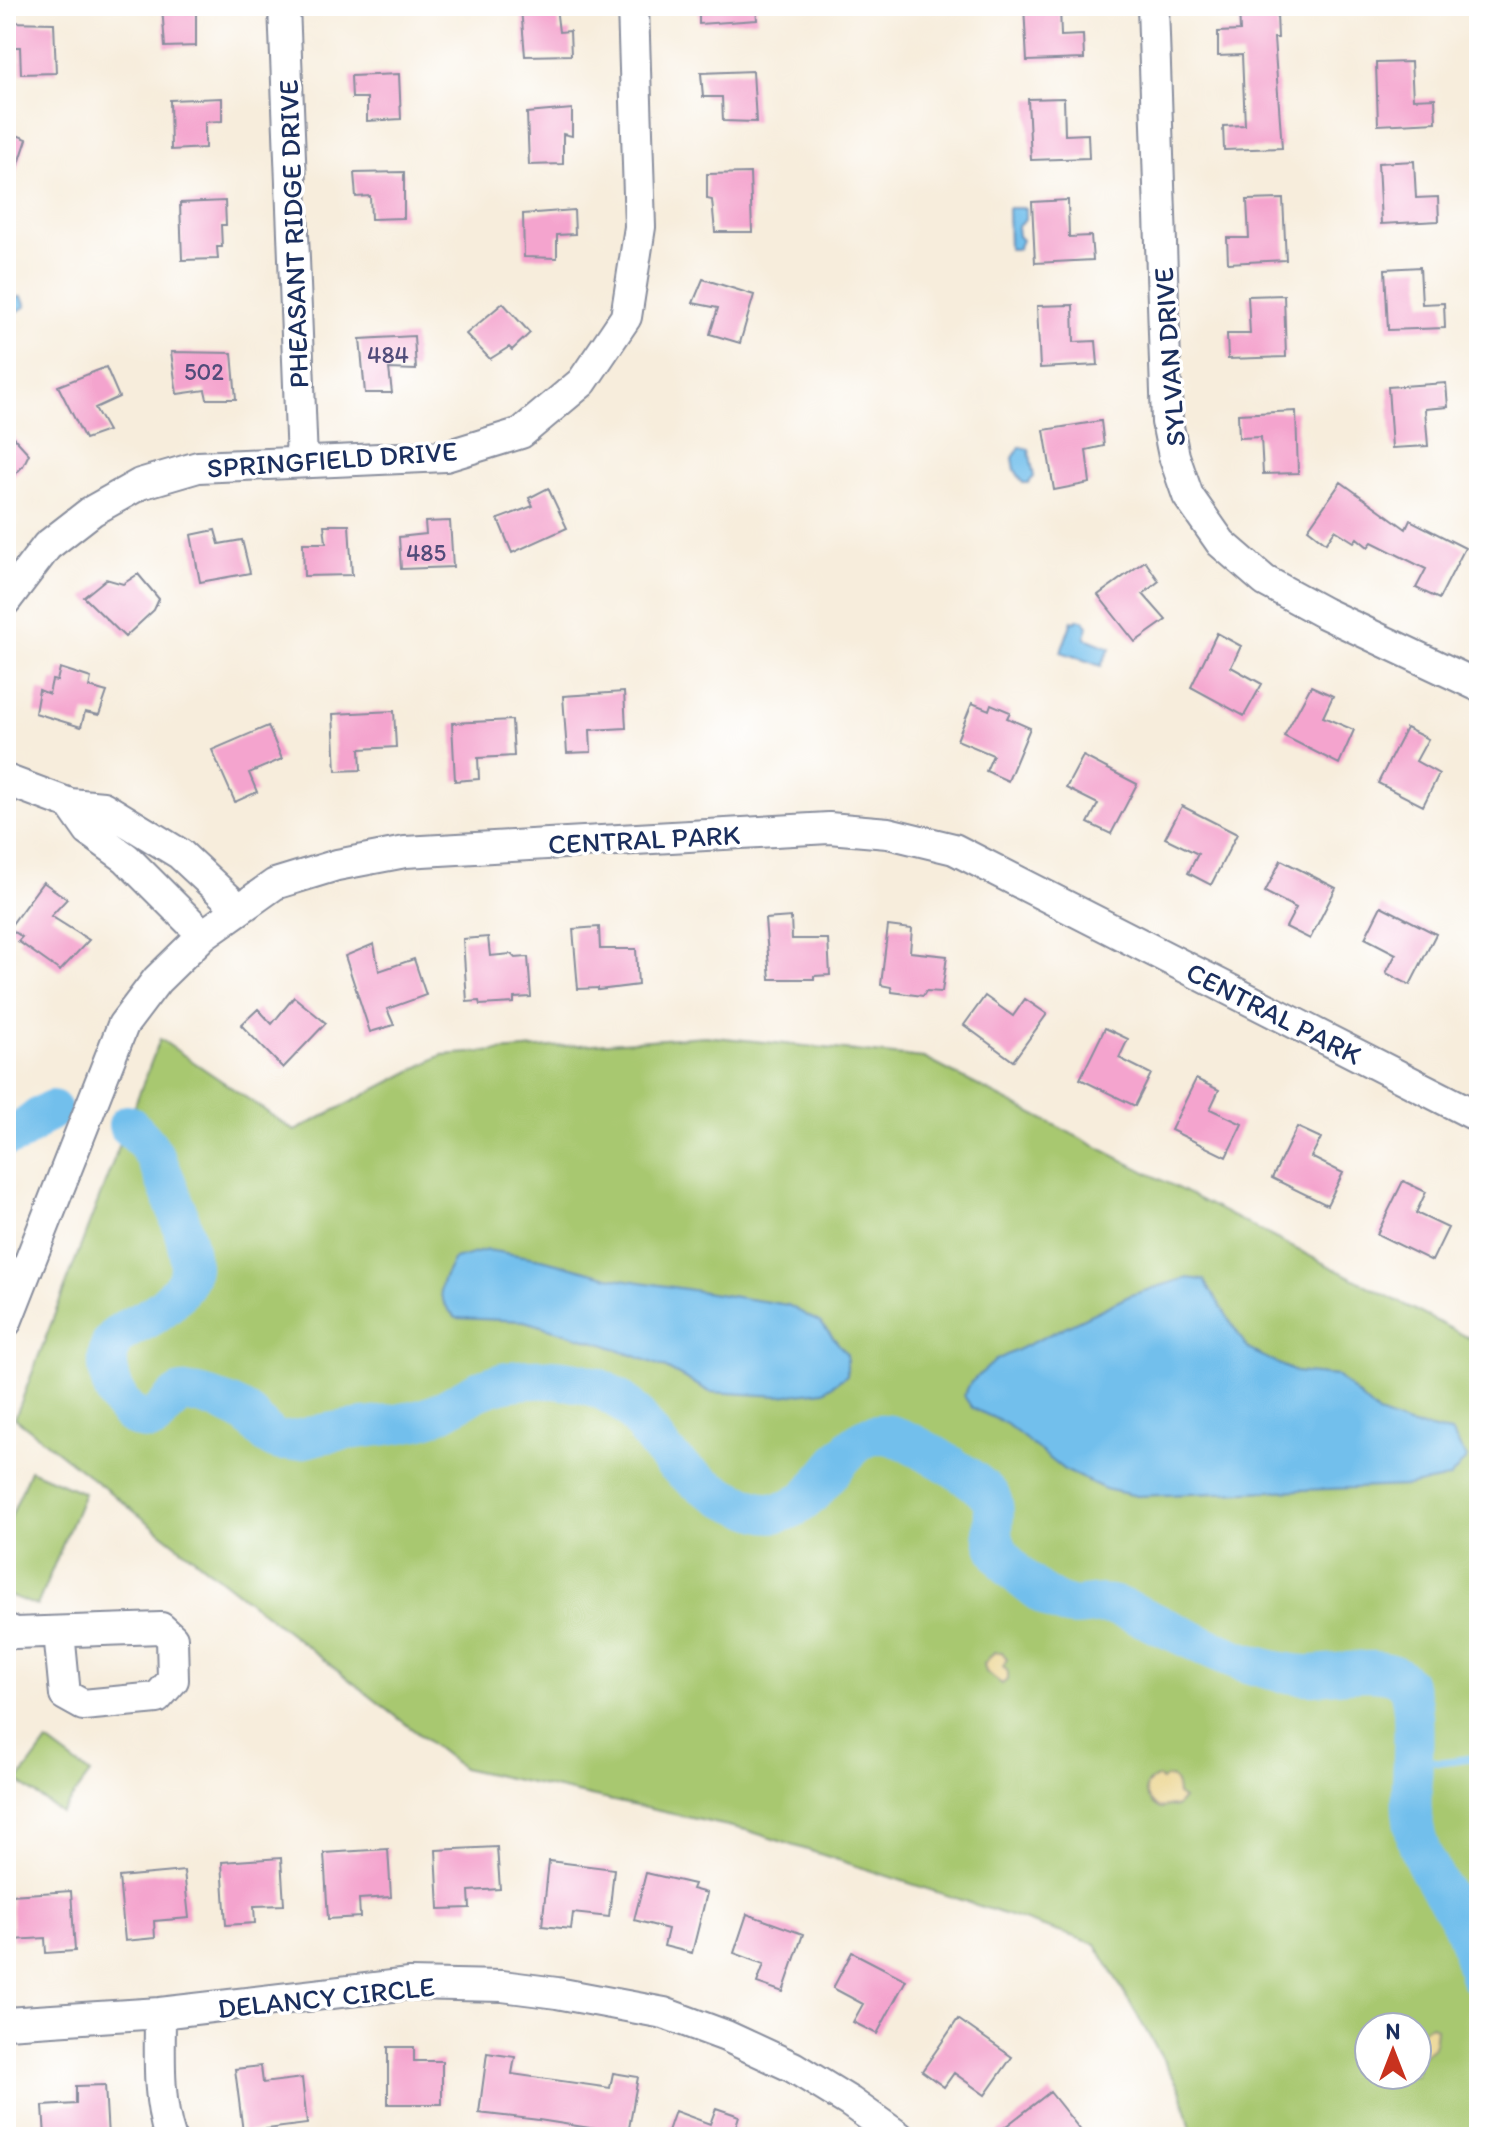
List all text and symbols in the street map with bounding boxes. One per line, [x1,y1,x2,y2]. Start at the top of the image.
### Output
street label: PHEASANT RIDGE DRIVE [271,79,315,389]
street label: SYLVAN DRIVE [1146,266,1192,448]
house number: 484 [367,340,409,369]
house number: 502 [184,357,224,386]
street label: SPRINGFIELD DRIVE [206,433,458,485]
house number: 485 [406,538,446,567]
street label: CENTRAL PARK [547,817,741,861]
street label: CENTRAL PARK [1181,954,1368,1072]
street label: DELANCY CIRCLE [216,1969,436,2025]
north arrow [1353,2011,1433,2091]
text: N [1386,2018,1400,2045]

